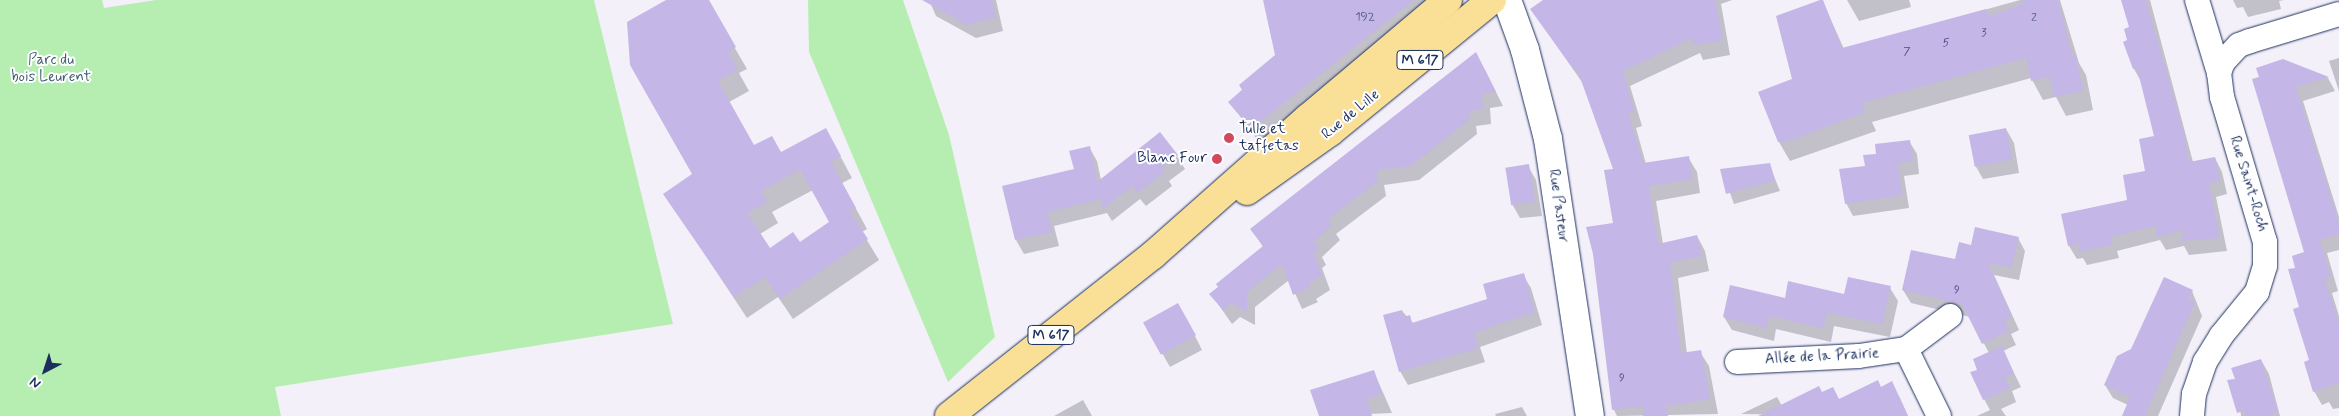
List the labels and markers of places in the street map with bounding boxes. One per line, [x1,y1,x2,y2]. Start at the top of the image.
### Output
place label: Tulle et taffetas [1239,120,1299,155]
marker: Tulle et taffetas [1223,132,1235,144]
place label: Blanc Four [1138,150,1207,168]
marker: Blanc Four [1211,153,1223,165]

